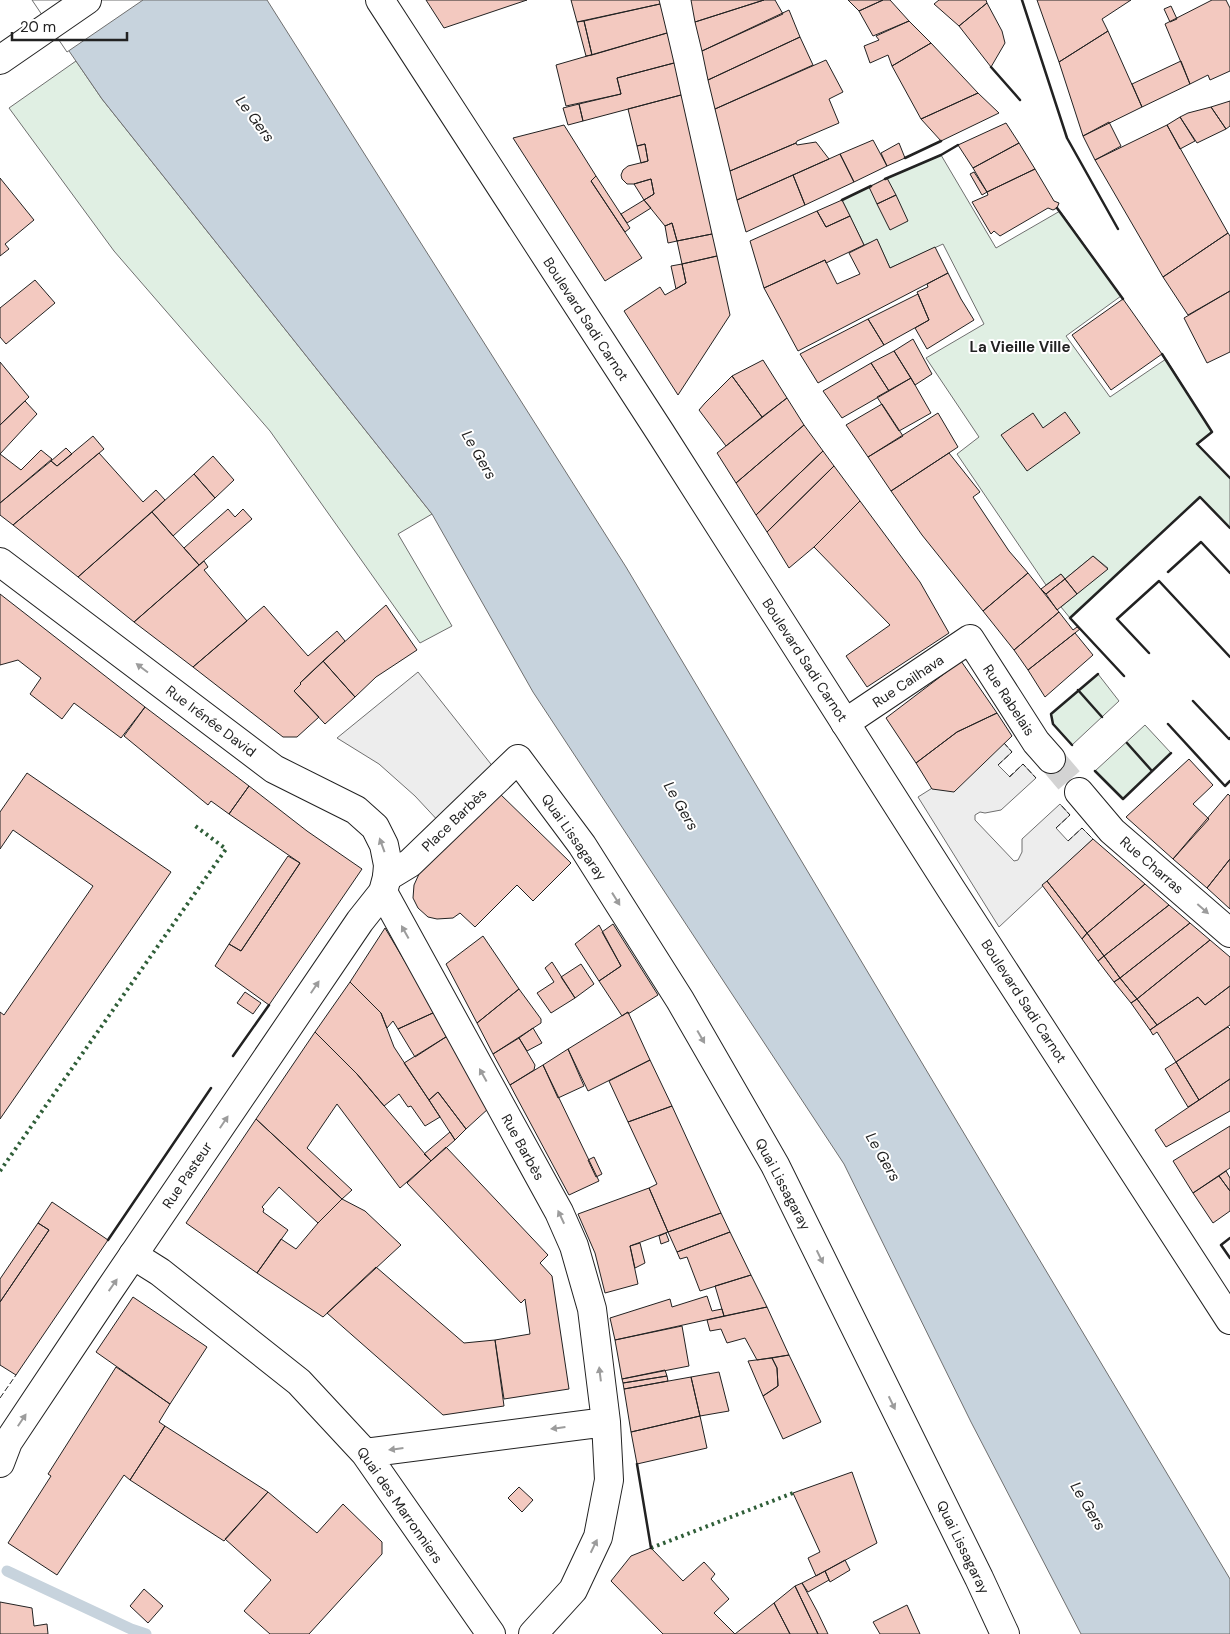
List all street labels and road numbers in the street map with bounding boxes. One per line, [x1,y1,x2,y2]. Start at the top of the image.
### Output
street label: Boulevard Sadi Carnot [539,254,633,384]
street label: Boulevard Sadi Carnot [758,595,852,725]
street label: Rue Cailhava [869,651,947,711]
street label: Rue Rabelais [979,661,1039,739]
street label: Rue Irénée David [162,681,260,761]
street label: Place Barbès [418,785,490,855]
street label: Quai Lissagaray [537,790,611,884]
street label: Rue Charras [1116,832,1188,898]
street label: Boulevard Sadi Carnot [977,936,1071,1066]
street label: Rue Barbès [497,1111,549,1183]
street label: Quai Lissagaray [751,1135,815,1233]
street label: Rue Pasteur [158,1138,216,1212]
street label: Quai des Marronniers [353,1443,447,1567]
street label: Quai Lissagaray [933,1497,993,1597]

